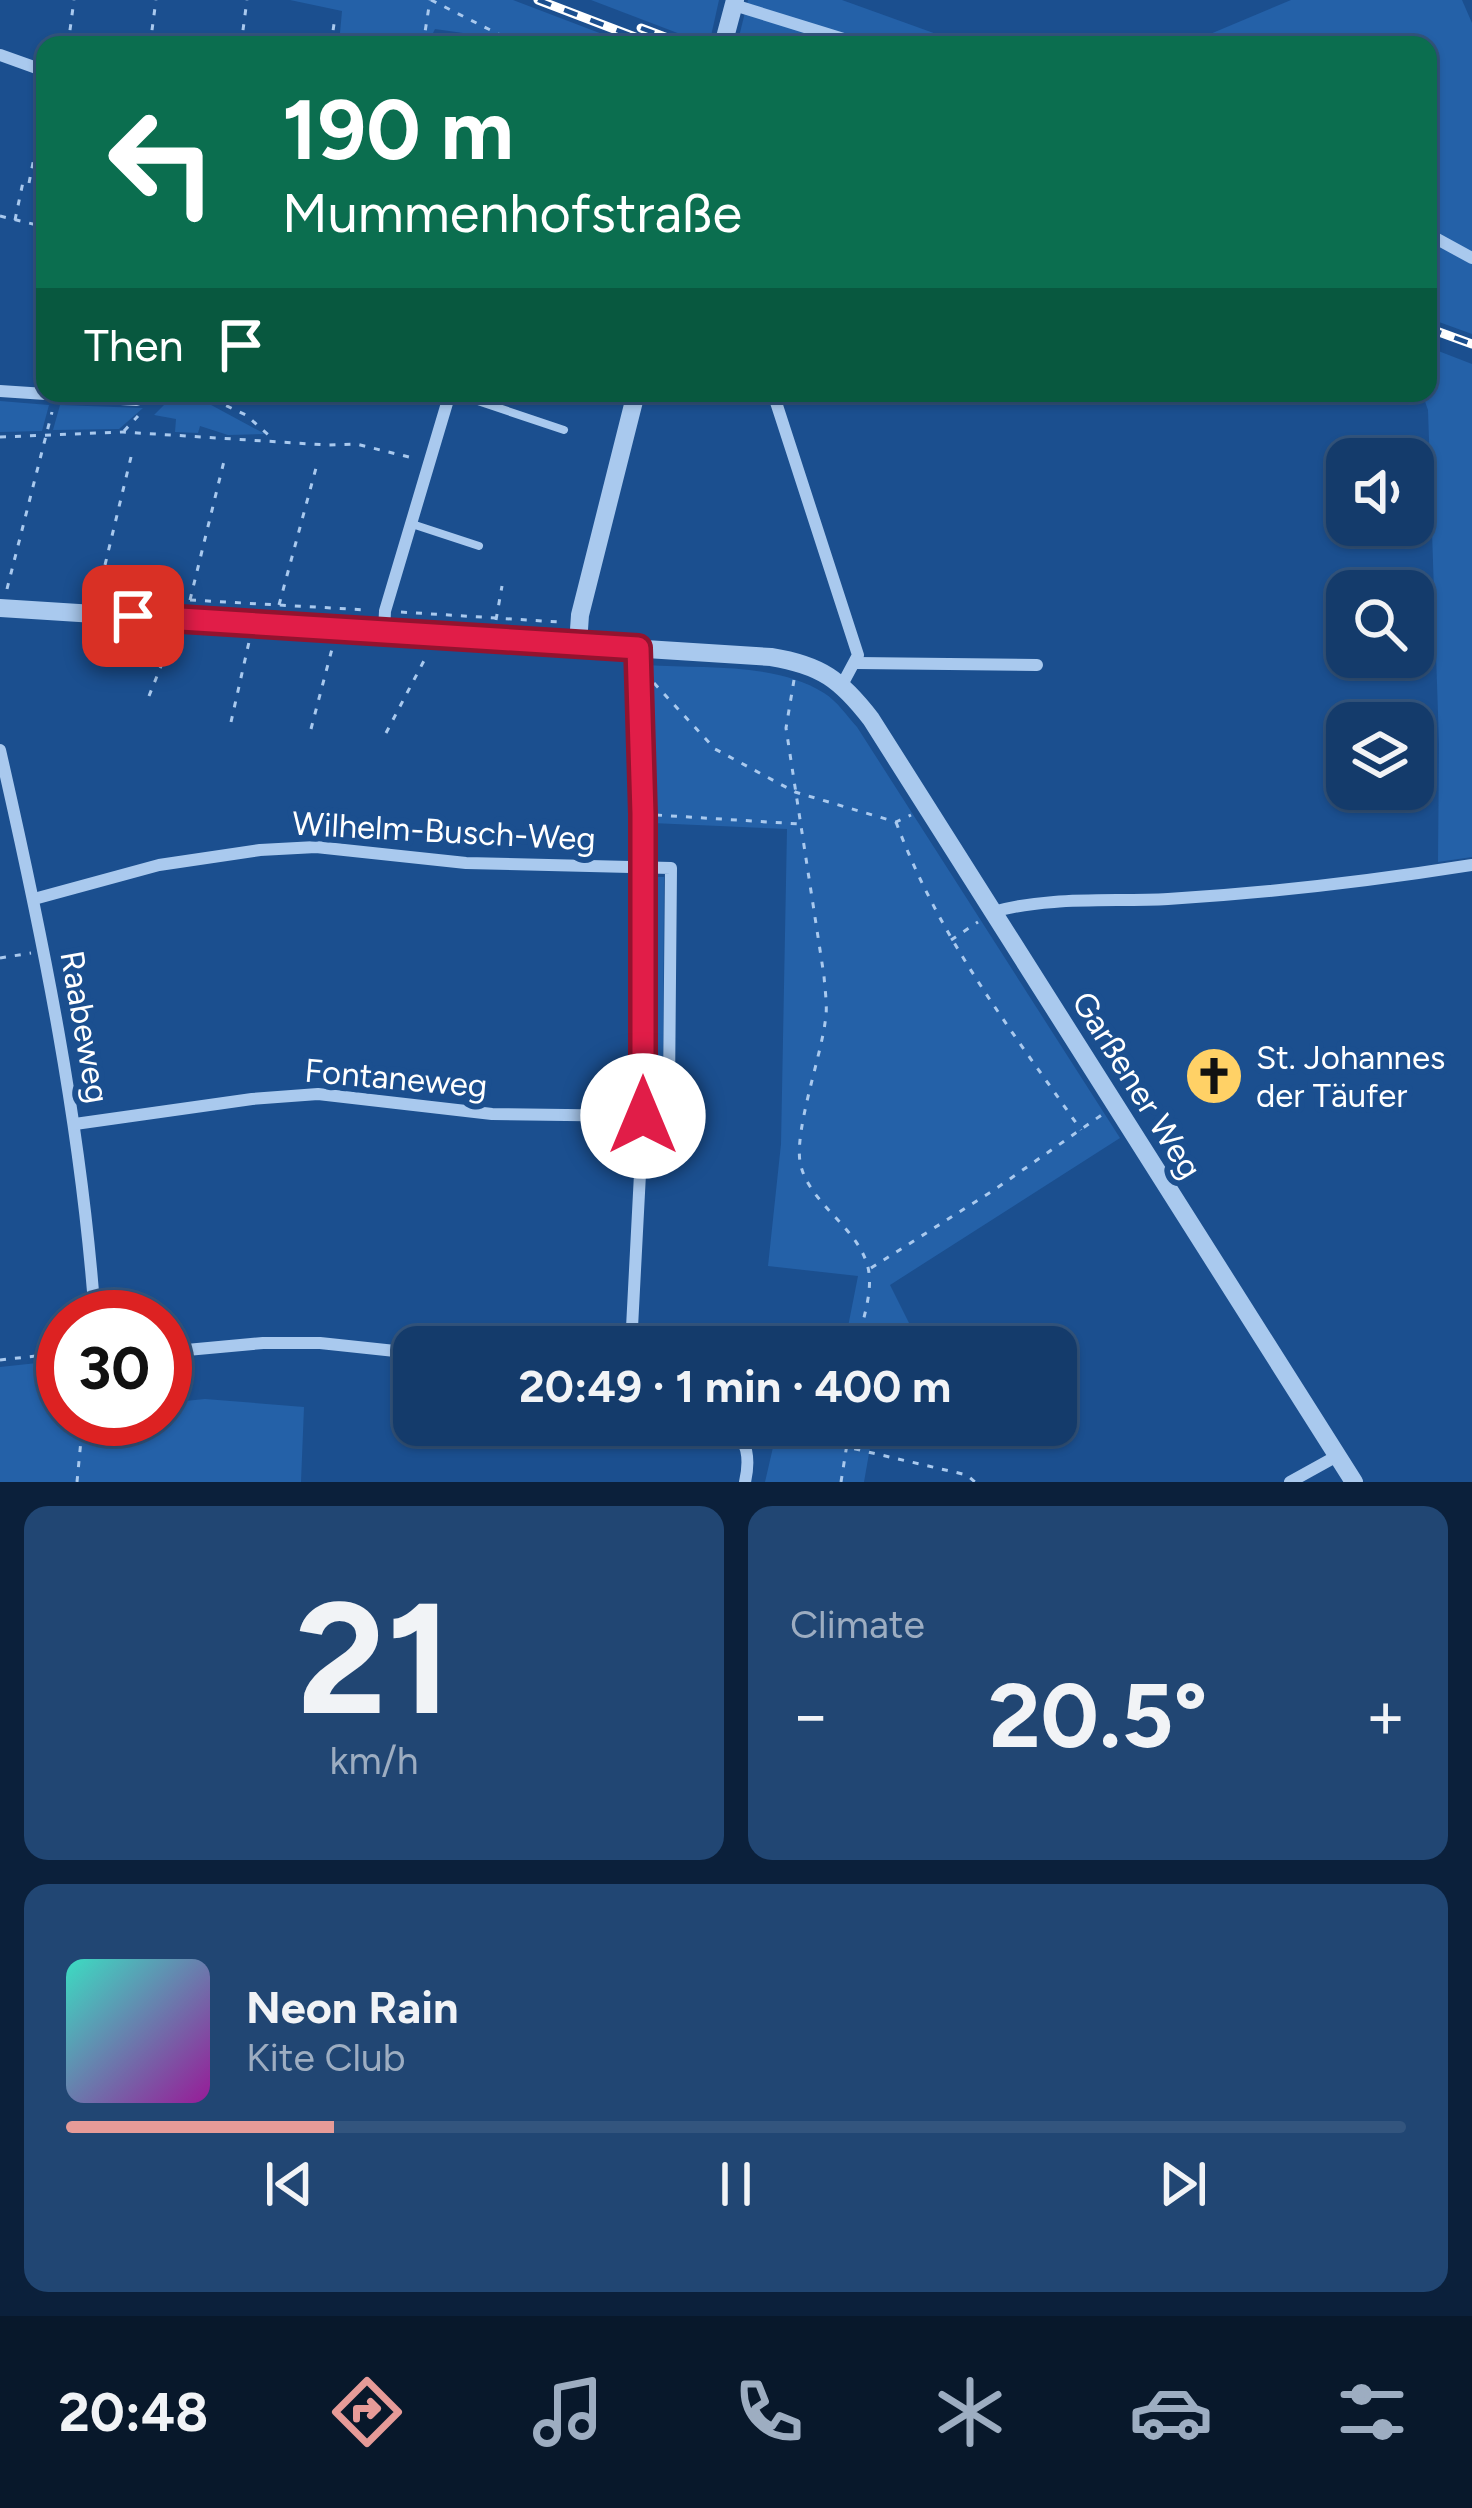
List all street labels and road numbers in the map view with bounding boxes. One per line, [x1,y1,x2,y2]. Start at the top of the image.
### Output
street label: Wilhelm-Busch-Weg [291,804,597,858]
street label: Raabeweg [52,948,118,1106]
street label: Garßener Weg [1064,984,1210,1186]
street label: Fontaneweg [303,1051,489,1105]

